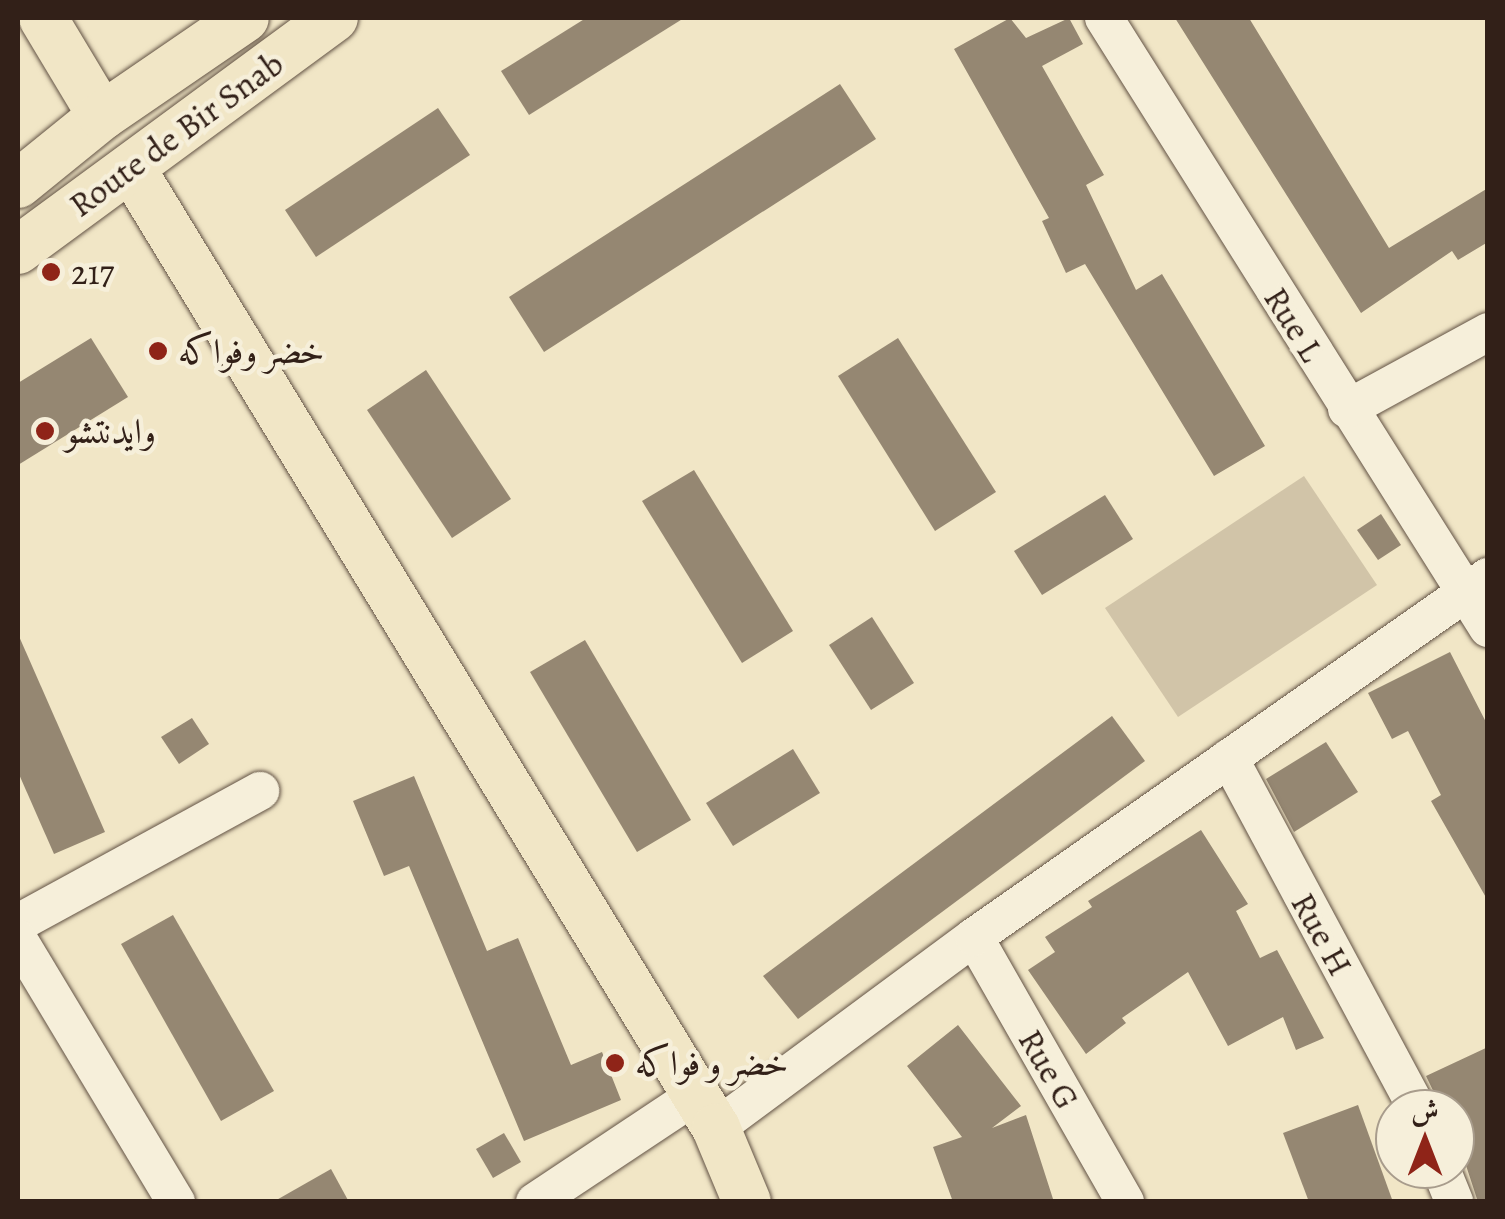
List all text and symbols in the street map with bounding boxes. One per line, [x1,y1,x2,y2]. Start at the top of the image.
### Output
street label: Route de Bir Snab [61,42,291,226]
place label: 217 [71,251,114,293]
marker: 217 [40,261,62,283]
street label: Rue L [1255,279,1333,369]
place label: خضر وفواكه [178,330,324,372]
marker: خضر وفواكه [147,340,169,362]
place label: وايدنتشو [65,410,156,452]
marker: وايدنتشو [34,420,56,442]
street label: Rue H [1282,885,1362,983]
street label: Rue G [1010,1022,1088,1116]
place label: خضر و فواكه [635,1042,788,1084]
marker: خضر و فواكه [604,1052,626,1074]
north arrow [1375,1089,1475,1189]
text: ش [1411,1092,1439,1130]

